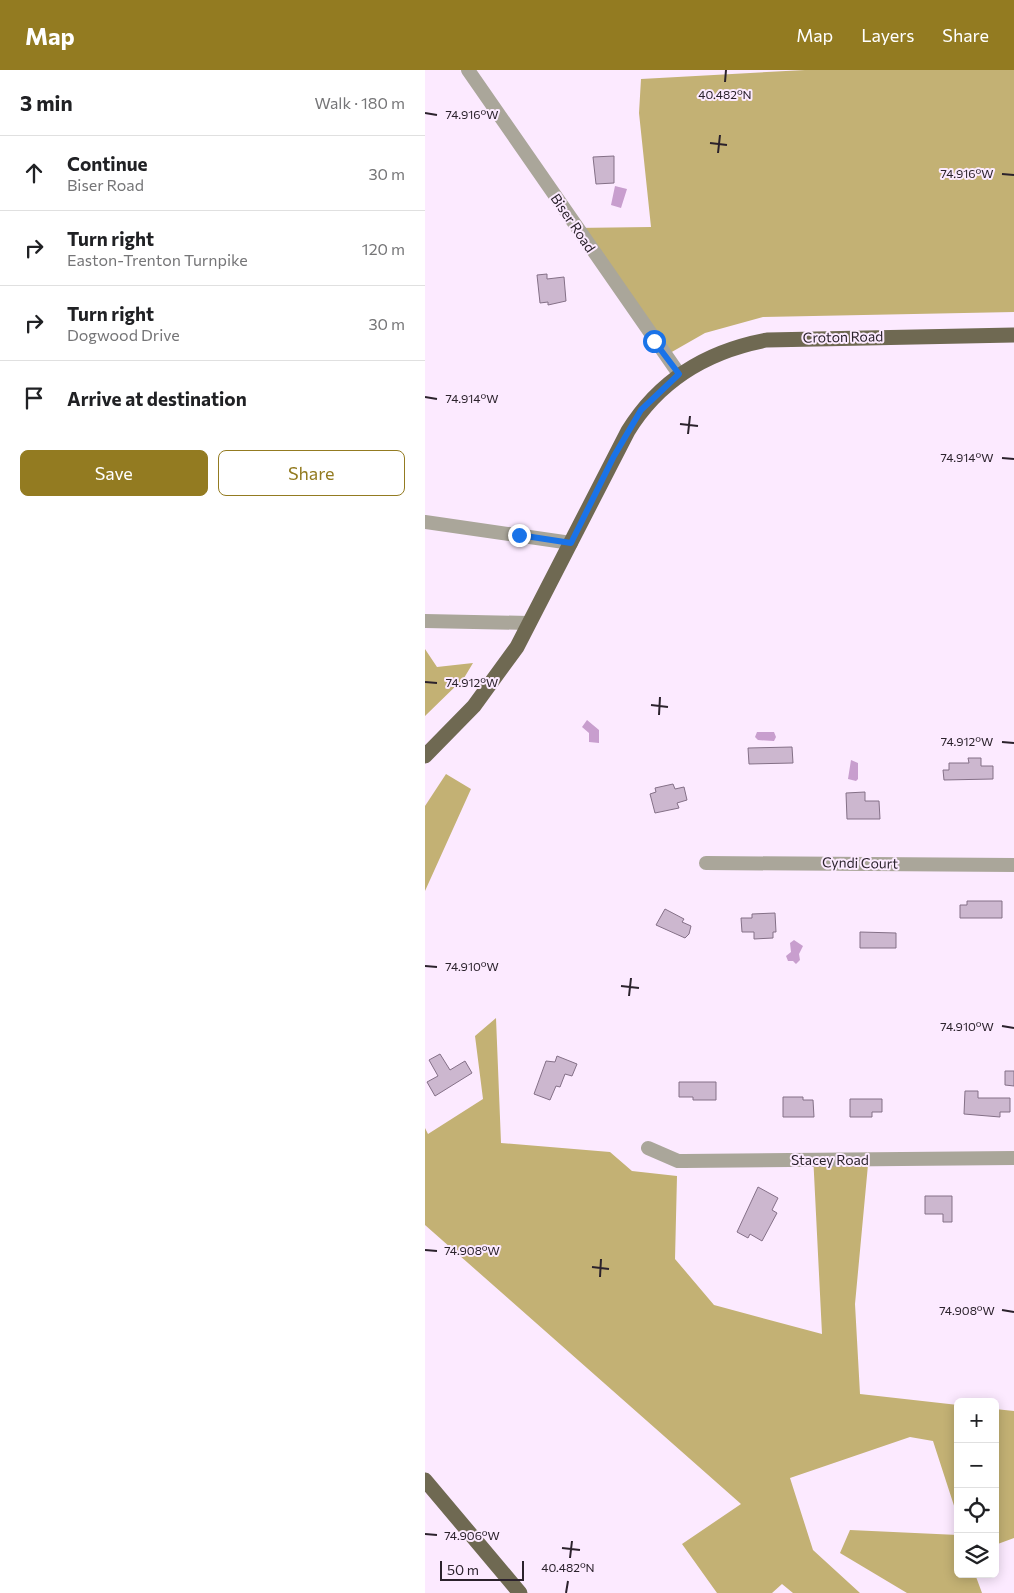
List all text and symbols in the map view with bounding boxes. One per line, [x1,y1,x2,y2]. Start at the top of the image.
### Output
text: Map [25,21,75,50]
text: Map [796,24,833,46]
text: Layers [861,24,914,46]
text: Share [942,24,989,46]
text: 40.482°N [698,87,752,101]
text: 3 min [20,90,73,115]
text: Walk · 180 m [315,93,405,112]
text: 74.916°W [446,107,498,121]
text: Continue [67,152,147,175]
icon: ahead [20,159,48,187]
text: 30 m [368,164,405,183]
text: 74.916°W [941,166,993,180]
text: Biser Road [67,175,144,194]
street label: Biser Road [548,190,599,255]
text: Turn right [67,227,154,250]
icon: right [20,234,48,262]
text: 120 m [362,239,405,258]
text: Easton-Trenton Turnpike [67,250,248,269]
text: Turn right [67,302,154,325]
icon: right [20,309,48,337]
text: 30 m [368,314,405,333]
text: Dogwood Drive [67,325,180,344]
street label: Croton Road [803,327,883,346]
route start [643,330,666,353]
icon: arrive [20,384,48,412]
text: Arrive at destination [67,387,247,410]
text: 74.914°W [446,391,498,405]
button: Save [20,450,208,496]
button: Share [218,450,405,496]
text: 74.914°W [941,450,993,464]
route end [508,524,531,547]
text: 74.912°W [446,675,498,689]
text: 74.912°W [941,734,993,748]
street label: Cyndi Court [822,853,898,872]
text: 74.910°W [445,959,499,973]
text: 74.910°W [940,1019,994,1033]
street label: Stacey Road [791,1151,869,1168]
text: 74.908°W [444,1243,500,1257]
text: 74.908°W [939,1303,995,1317]
map controls [954,1398,999,1578]
button: + [954,1398,999,1443]
button: − [954,1443,999,1488]
button: locate [954,1488,999,1533]
text: 74.906°W [444,1528,500,1542]
button: layers [954,1533,999,1578]
scale bar [440,1558,524,1581]
text: 40.482°N [541,1560,595,1574]
text: 50 m [447,1561,479,1578]

